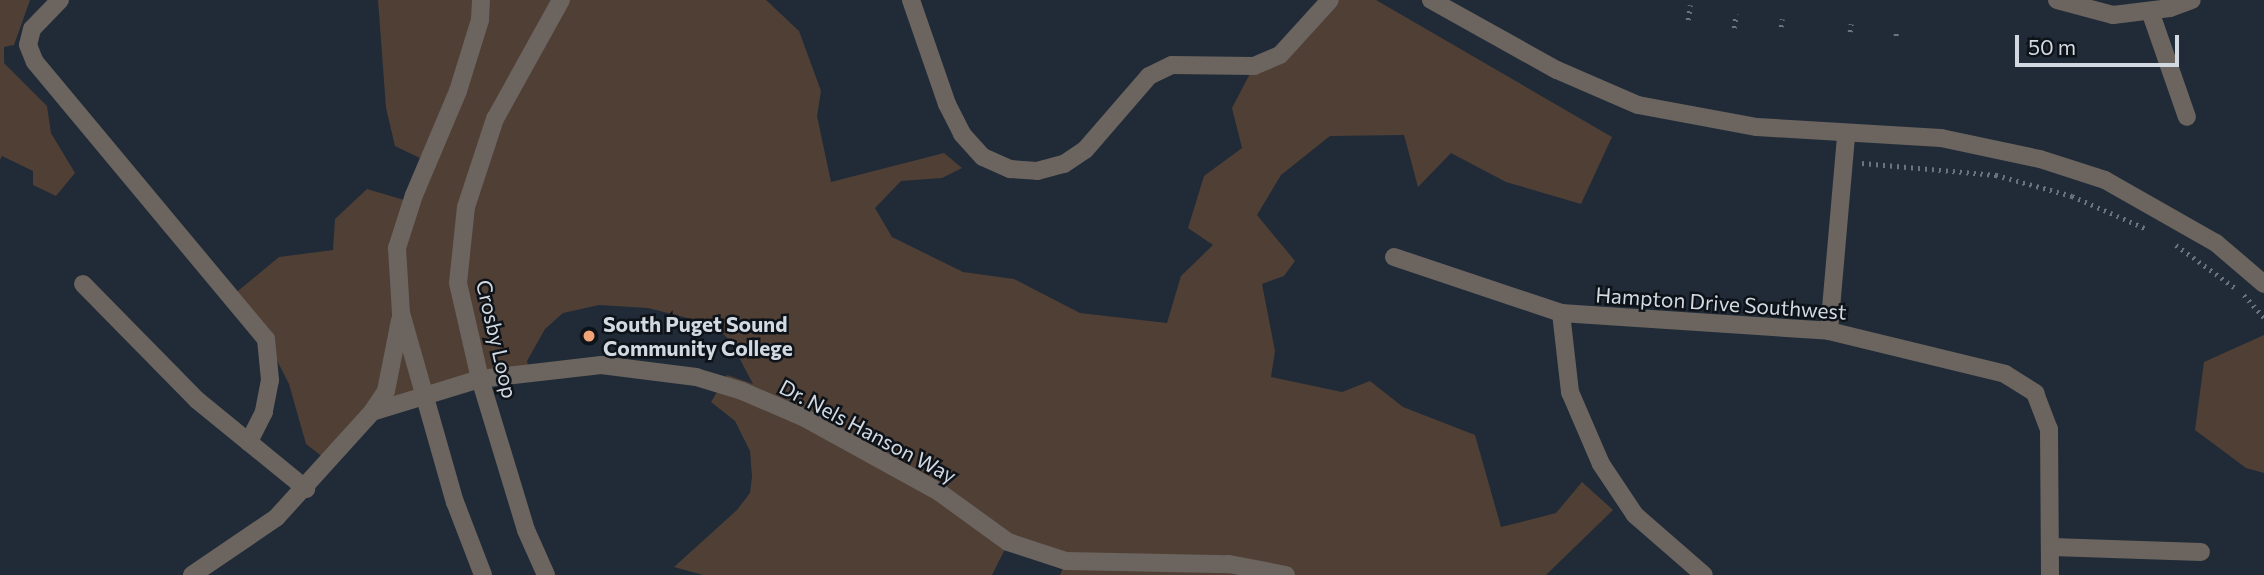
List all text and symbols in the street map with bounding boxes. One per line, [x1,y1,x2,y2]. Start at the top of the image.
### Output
scale bar [2019,21,2184,65]
text: 50 m [2028,34,2076,59]
street label: Crosby Loop [471,277,523,401]
street label: Hampton Drive Southwest [1595,282,1847,324]
place label: South Puget Sound Community College [603,311,793,361]
marker: South Puget Sound Community College [581,328,597,344]
street label: Dr. Nels Hanson Way [775,374,961,488]

